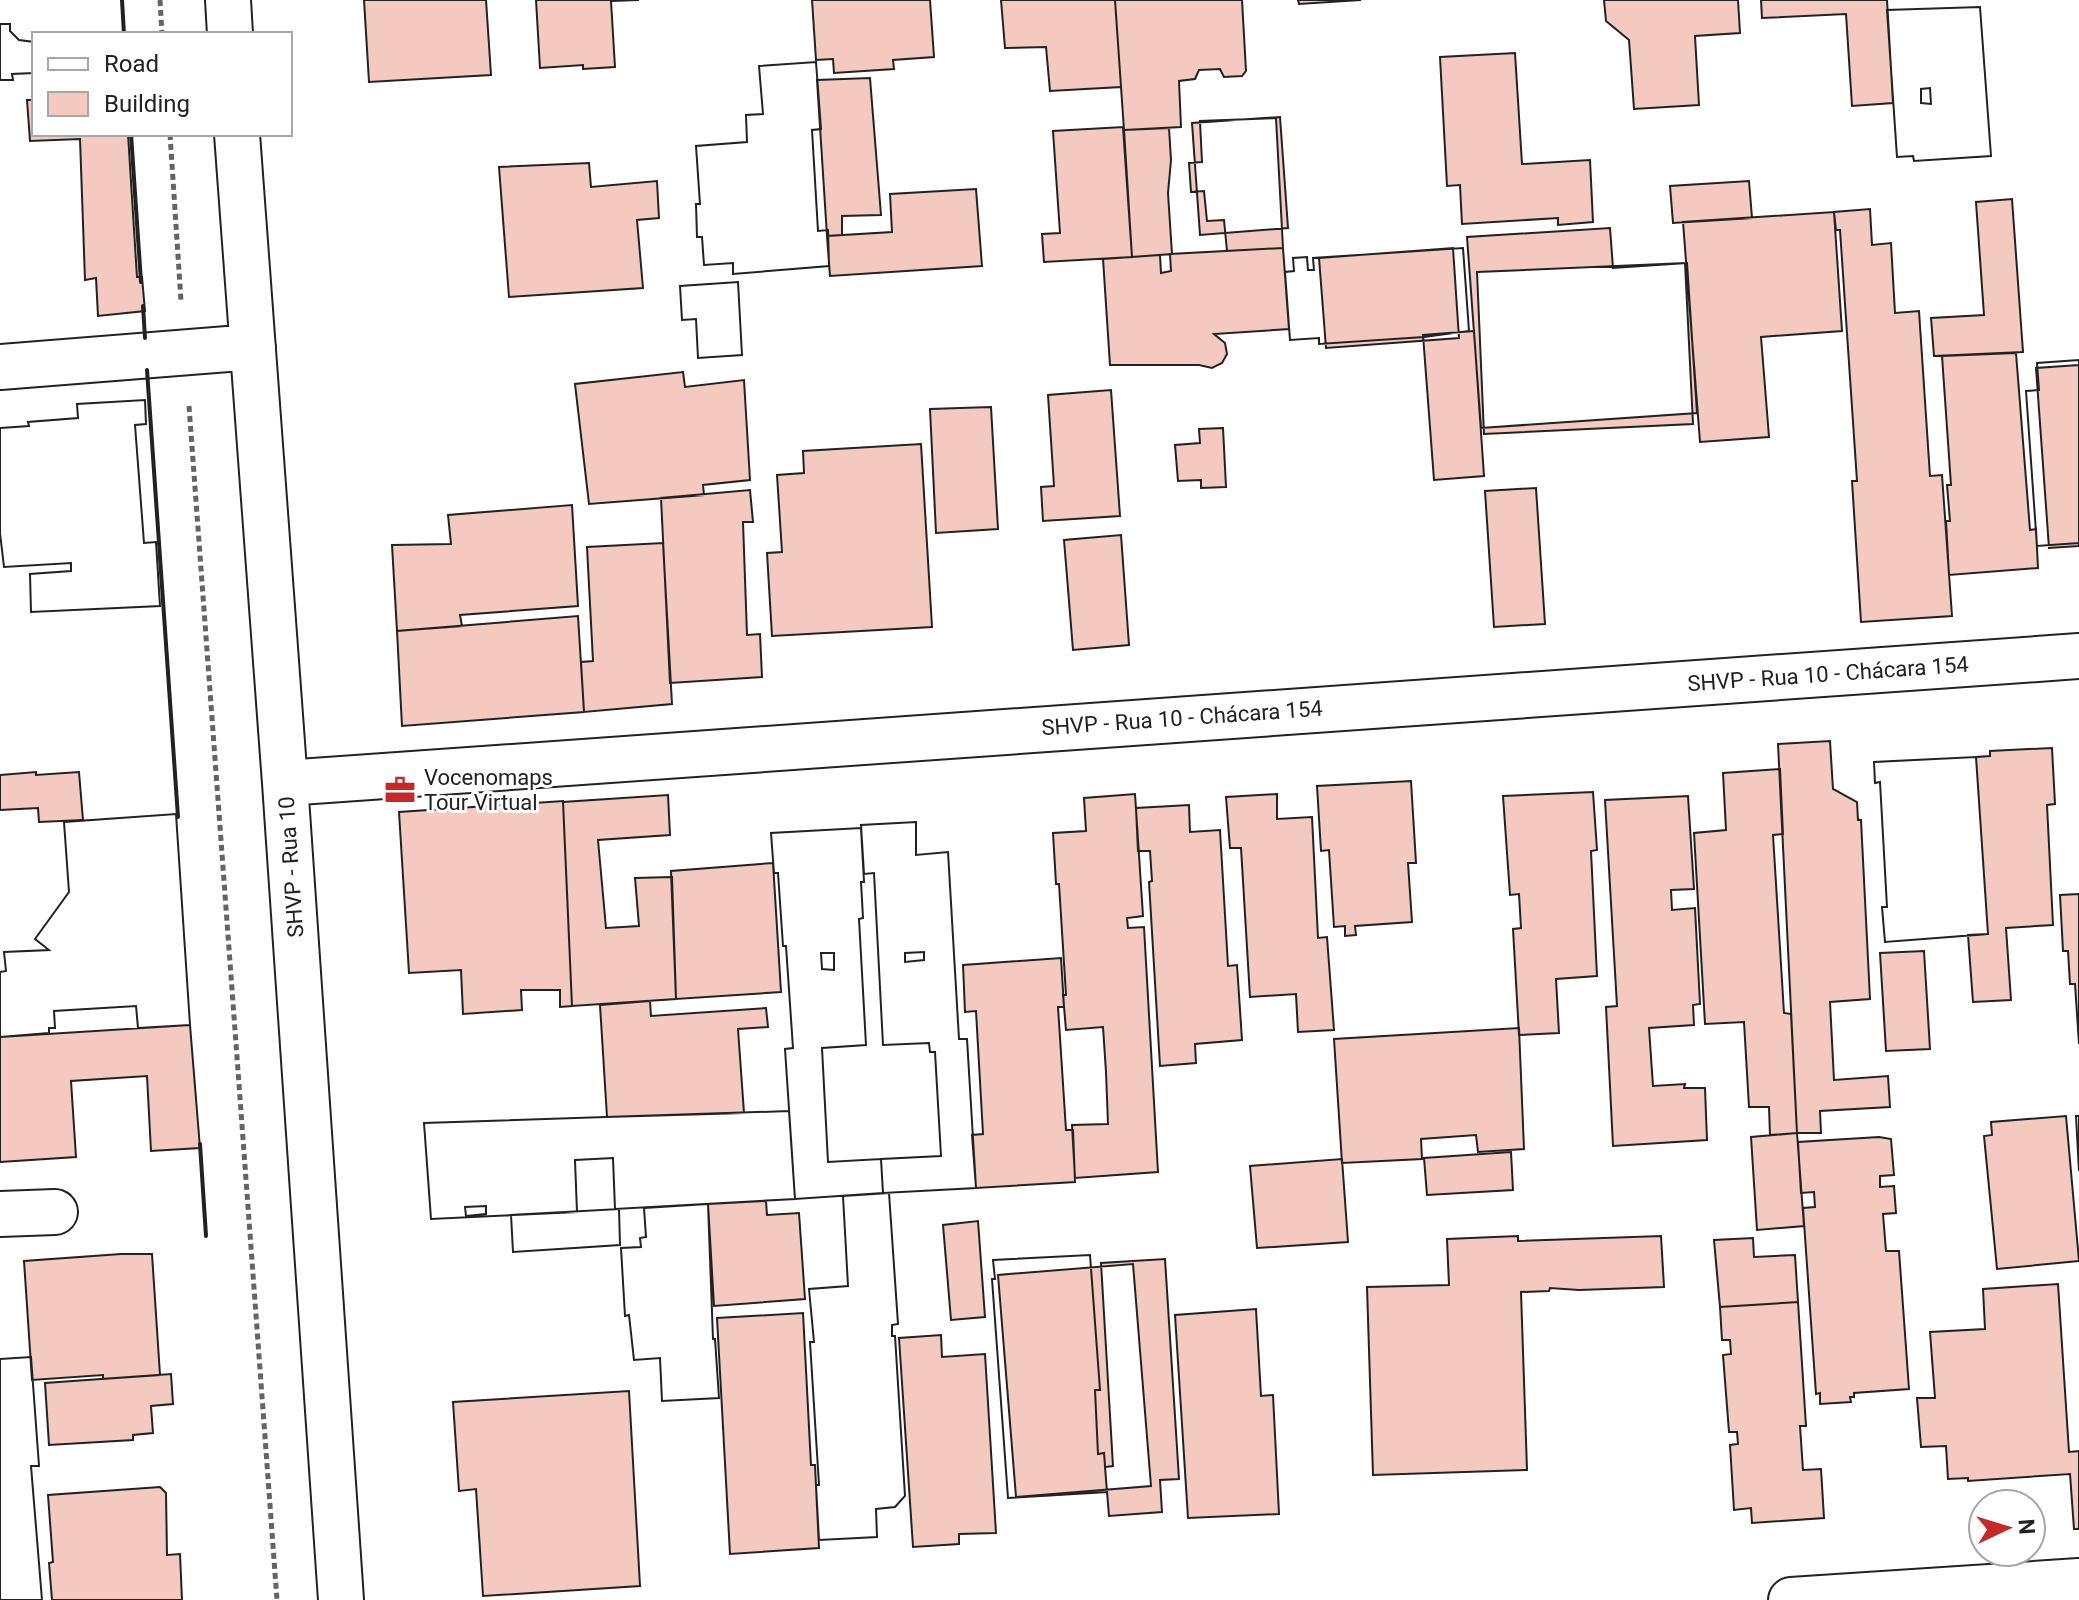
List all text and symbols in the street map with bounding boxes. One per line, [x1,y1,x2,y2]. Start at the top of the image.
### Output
legend [32,32,292,136]
text: Road [104,50,159,78]
text: Building [104,90,190,118]
street label: SHVP - Rua 10 - Chácara 154 [1687,652,1969,696]
street label: SHVP - Rua 10 - Chácara 154 [1041,696,1323,740]
place label: Vocenomaps Tour Virtual [424,765,553,815]
office icon: Vocenomaps Tour Virtual [383,773,417,807]
street label: SHVP - Rua 10 [274,796,308,938]
north arrow [1967,1488,2047,1568]
text: N [2013,1518,2039,1535]

